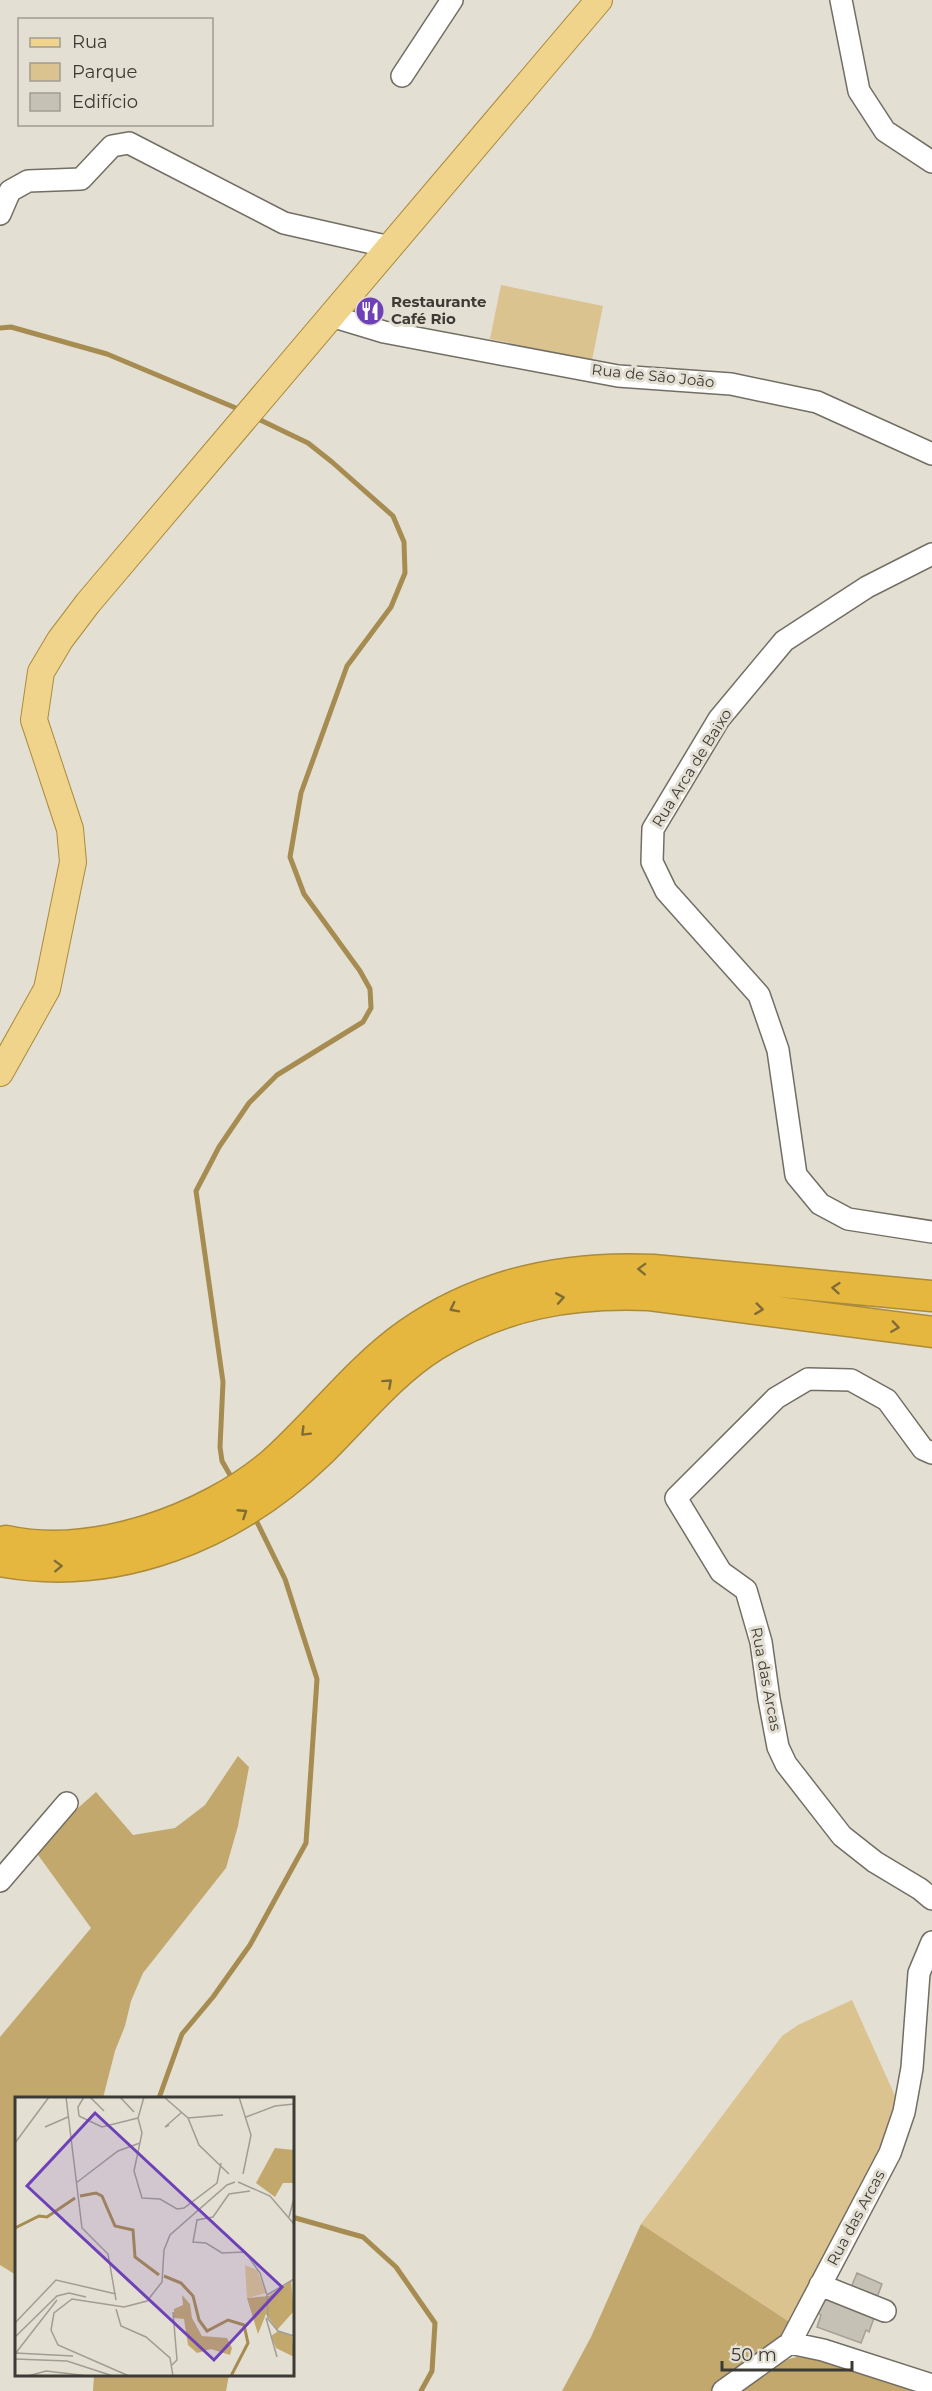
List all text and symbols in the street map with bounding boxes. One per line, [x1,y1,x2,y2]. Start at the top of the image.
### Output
legend [18,18,213,126]
text: Rua [72,31,108,53]
text: Parque [72,61,138,83]
text: Edifício [72,91,138,113]
place label: Restaurante Café Rio [391,292,487,328]
restaurant icon: Restaurante Café Rio [354,295,386,327]
street label: Rua de São João [591,360,715,391]
street label: Rua Arca de Baixo [647,705,736,830]
one-way arrow [638,1263,647,1276]
one-way arrow [832,1282,841,1295]
one-way arrow [554,1292,564,1305]
one-way arrow [449,1301,460,1312]
one-way arrow [755,1303,764,1315]
one-way arrow [890,1321,900,1333]
one-way arrow [381,1379,391,1390]
one-way arrow [301,1424,312,1435]
one-way arrow [236,1509,247,1520]
one-way arrow [54,1560,63,1572]
street label: Rua das Arcas [747,1625,786,1732]
inset map [15,2097,294,2376]
street label: Rua das Arcas [822,2167,889,2269]
scale bar [722,2334,852,2372]
text: 50 m [731,2344,777,2366]

